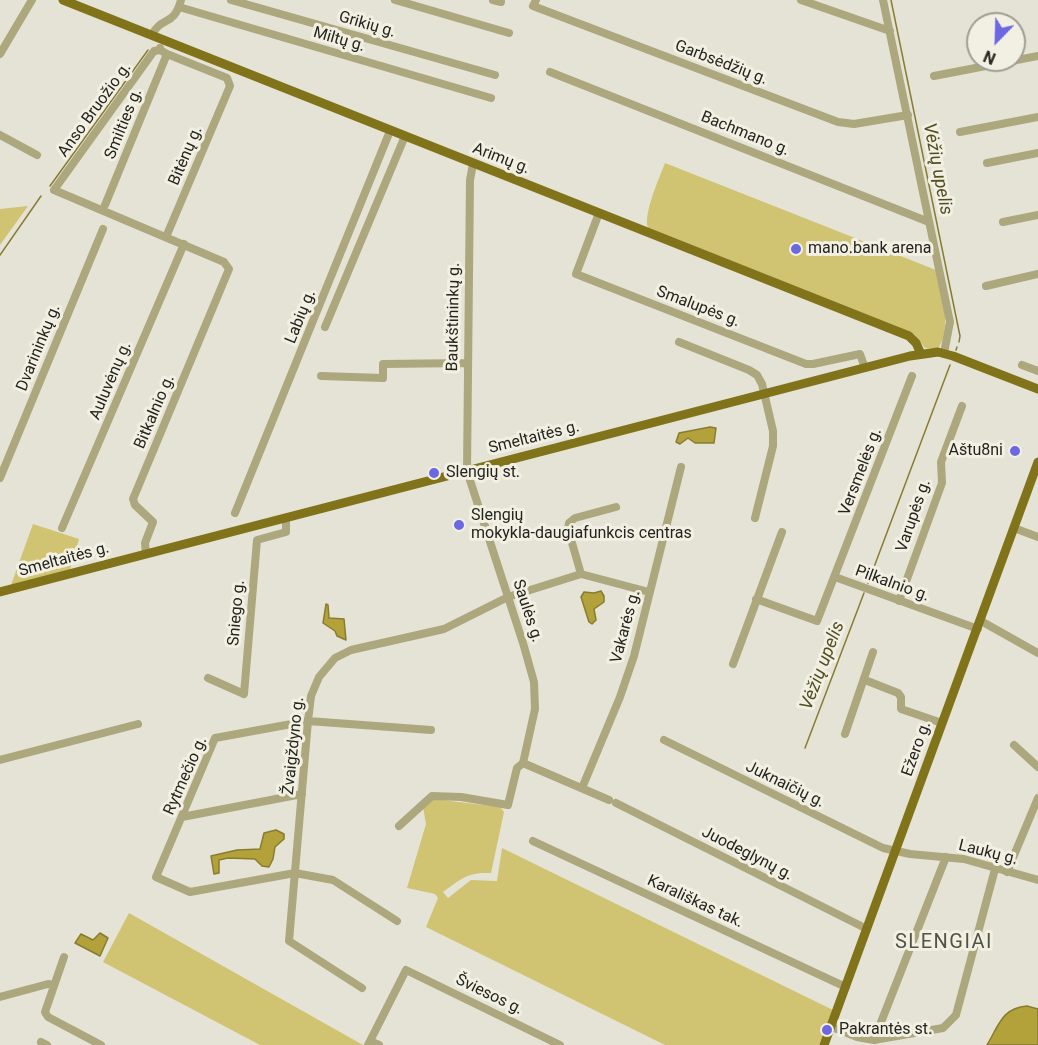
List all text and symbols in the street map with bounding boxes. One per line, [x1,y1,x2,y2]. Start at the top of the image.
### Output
street label: Grikių g. [336,8,398,42]
north arrow [966,12,1026,72]
street label: Miltų g. [311,23,367,57]
street label: Garbsėdžių g. [672,37,770,89]
text: N [981,46,998,68]
street label: Anso Bruožio g. [54,59,136,161]
street label: Smilties g. [101,86,147,162]
street label: Bachmano g. [698,108,792,160]
water label: Vėžių upelis [918,121,956,217]
street label: Bitėnų g. [165,124,207,188]
street label: Arimų g. [470,139,532,179]
place label: mano.bank arena [808,239,932,259]
marker: mano.bank arena [789,242,803,256]
street label: Baukštininkų g. [443,263,465,371]
street label: Smalupės g. [654,282,742,332]
street label: Labių g. [282,287,320,347]
street label: Dvarininkų g. [13,302,65,394]
street label: Auluvėnų g. [86,339,136,423]
street label: Bitkalnio g. [131,372,179,452]
street label: Smeltaitės g. [487,417,581,459]
street label: Versmelės g. [835,425,887,519]
place label: Aštu8ni [949,441,1003,461]
marker: Aštu8ni [1008,444,1022,458]
place label: Slengių st. [446,463,520,483]
marker: Slengių st. [427,466,441,480]
street label: Varupės g. [893,477,935,555]
place label: Slengių mokykla-daugiafunkcis centras [471,506,692,544]
marker: Slengių mokykla-daugiafunkcis centras [452,518,466,532]
street label: Smeltaitės g. [17,539,111,581]
street label: Pilkalnio g. [852,562,932,606]
street label: Saulės g. [508,577,546,645]
street label: Sniego g. [225,579,249,647]
street label: Vakarės g. [607,589,645,665]
water label: Vėžių upelis [796,619,850,713]
street label: Žvaigždyno g. [279,696,309,796]
street label: Ežero g. [898,719,936,779]
street label: Rytmečio g. [160,734,212,818]
street label: Juknaičių g. [742,758,828,812]
street label: Juodeglynų g. [698,823,796,885]
street label: Laukų g. [956,836,1020,870]
street label: Karališkas tak. [644,871,746,933]
district label: SLENGIAI [895,931,993,955]
street label: Šviesos g. [452,970,526,1020]
place label: Pakrantės st. [839,1020,932,1040]
marker: Pakrantės st. [820,1023,834,1037]

